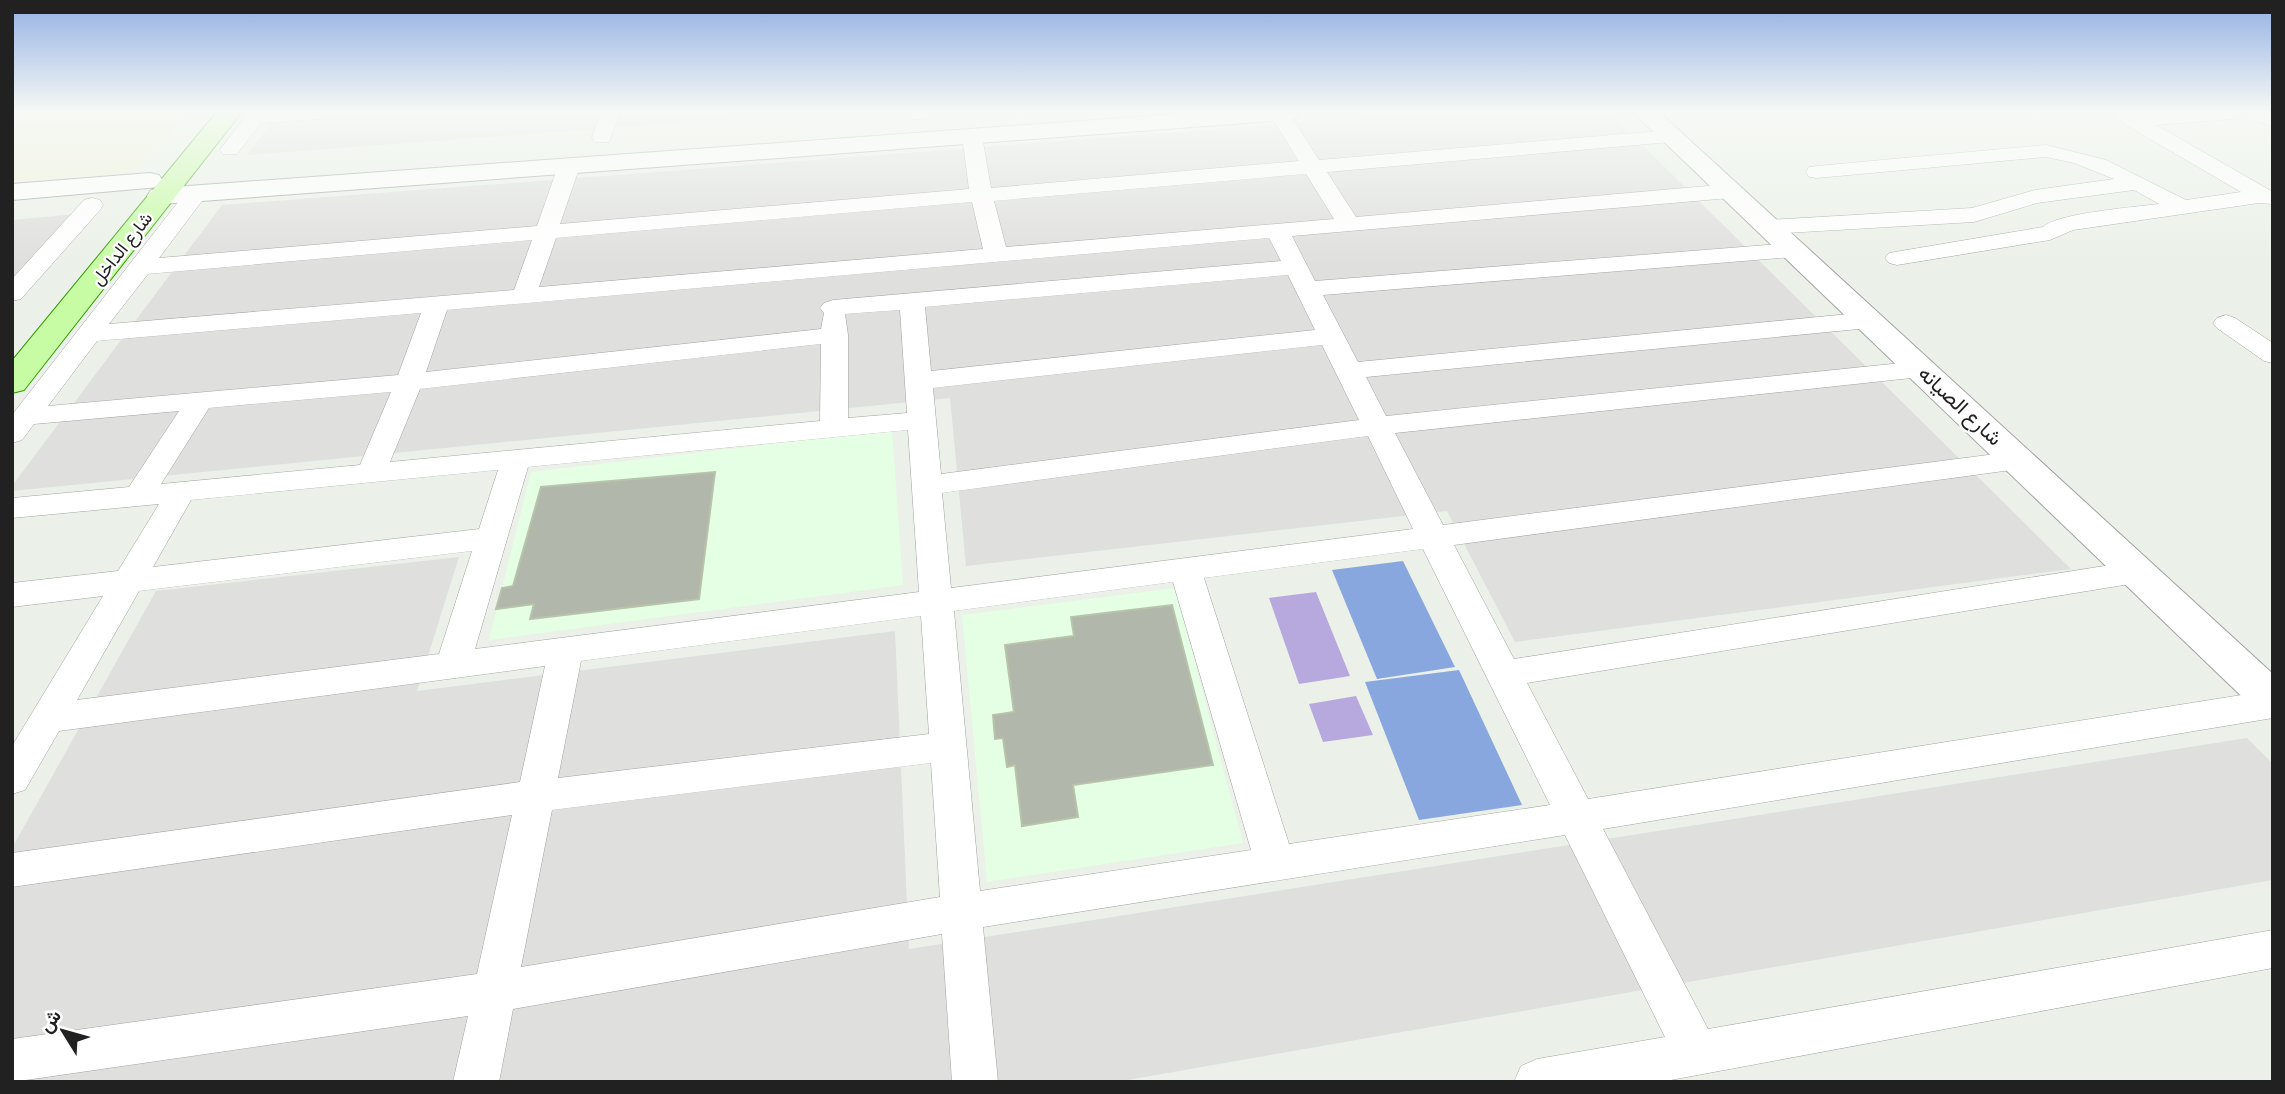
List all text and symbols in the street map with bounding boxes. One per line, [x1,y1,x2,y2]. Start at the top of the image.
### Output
street label: شارع الداخل [85,206,158,290]
street label: شارع الصيانه [1912,359,2009,452]
north arrow [28,996,98,1066]
text: ش [32,1004,67,1038]

